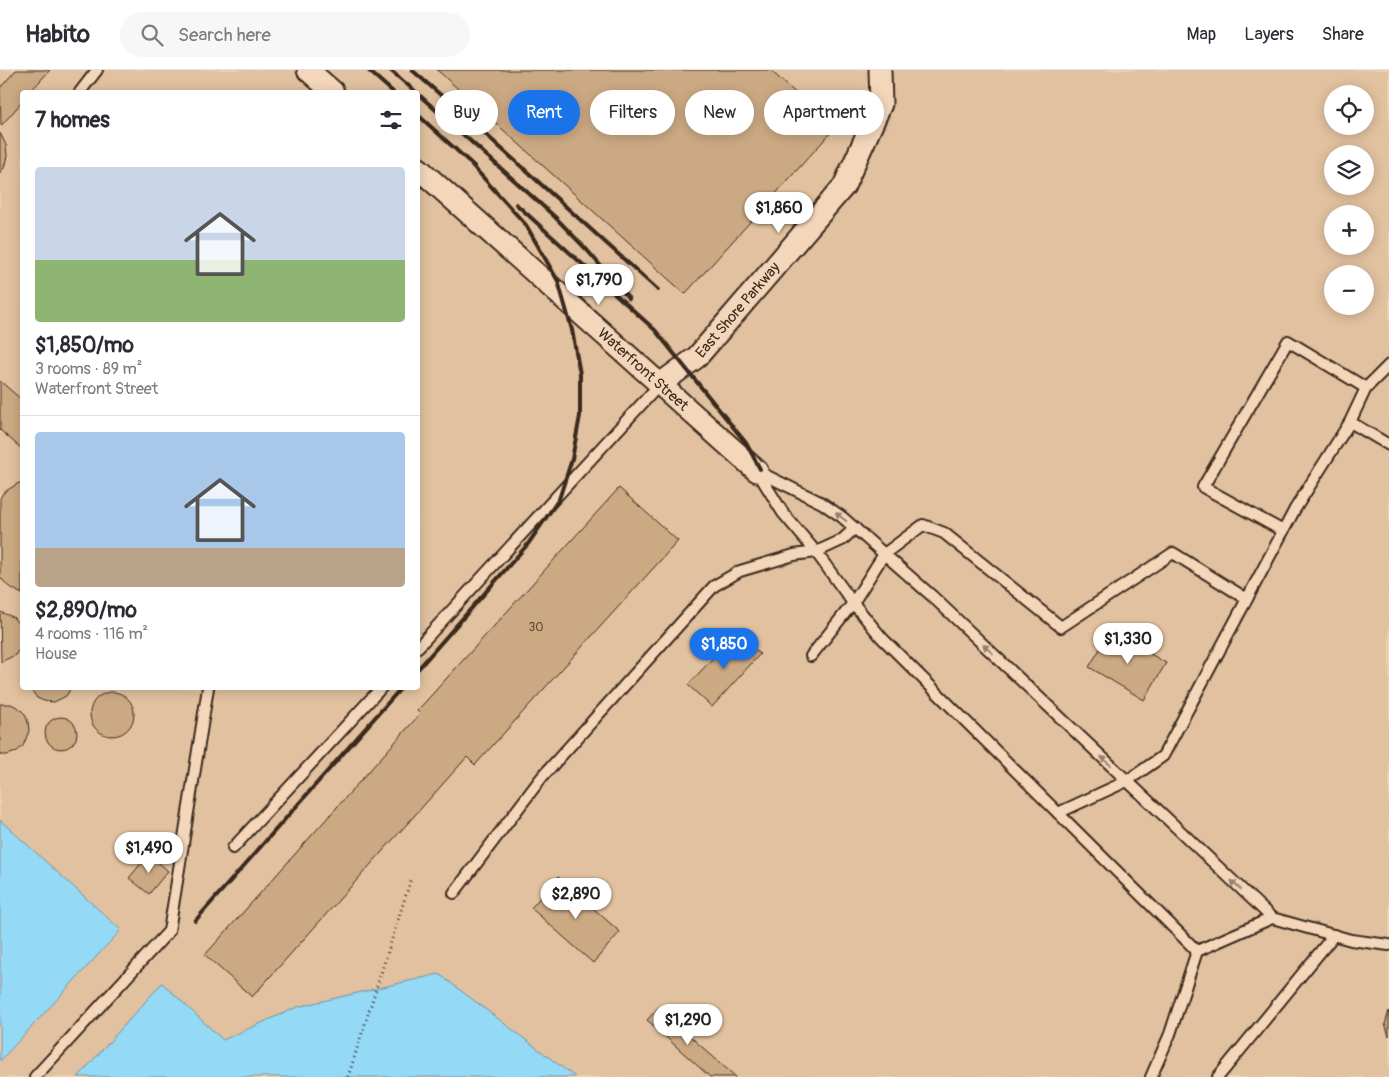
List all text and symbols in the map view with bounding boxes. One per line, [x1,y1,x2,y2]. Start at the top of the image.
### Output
search box [120,12,470,57]
text: Habito [25,20,90,49]
icon: search [138,21,166,49]
text: Search here [178,23,271,47]
text: Map [1187,23,1216,46]
text: Layers [1244,23,1294,46]
text: Share [1322,23,1364,46]
map controls [1324,85,1374,315]
button: locate [1324,85,1374,135]
chip: Buy [435,90,498,135]
chip: Rent [508,90,580,135]
chip: Filters [590,90,675,135]
chip: New [685,90,754,135]
chip: Apartment [764,90,884,135]
icon: filters [377,106,405,134]
text: 7 homes [35,107,110,134]
button: layers [1324,145,1374,195]
pin: $1,860 [738,191,820,234]
text: $1,860 [755,198,803,218]
icon: home [175,199,265,289]
button: + [1324,205,1374,255]
street label: East Shore Parkway [692,258,785,362]
pin: $1,790 [558,264,640,306]
button: − [1324,265,1374,315]
text: $1,790 [576,270,622,290]
street label: Waterfront Street [593,324,693,416]
text: $1,850/mo [35,332,134,359]
text: 3 rooms · 89 m² [35,359,142,379]
text: Waterfront Street [35,379,158,399]
icon: home [175,465,265,555]
one-way arrow [835,511,848,522]
text: $2,890/mo [35,597,137,624]
house number: 30 [529,620,543,635]
pin: $1,330 [1087,622,1169,665]
text: 4 rooms · 116 m² [35,624,148,644]
pin: $1,850 [683,628,765,670]
text: $1,330 [1104,629,1152,649]
text: $1,850 [701,634,747,654]
one-way arrow [982,643,994,655]
text: House [35,644,77,664]
one-way arrow [1100,755,1112,767]
pin: $1,490 [108,832,190,874]
text: $1,490 [125,838,173,858]
pin: $2,890 [535,878,617,920]
one-way arrow [1231,879,1243,891]
text: $2,890 [552,884,600,904]
pin: $1,290 [647,1004,729,1046]
text: $1,290 [664,1010,712,1030]

